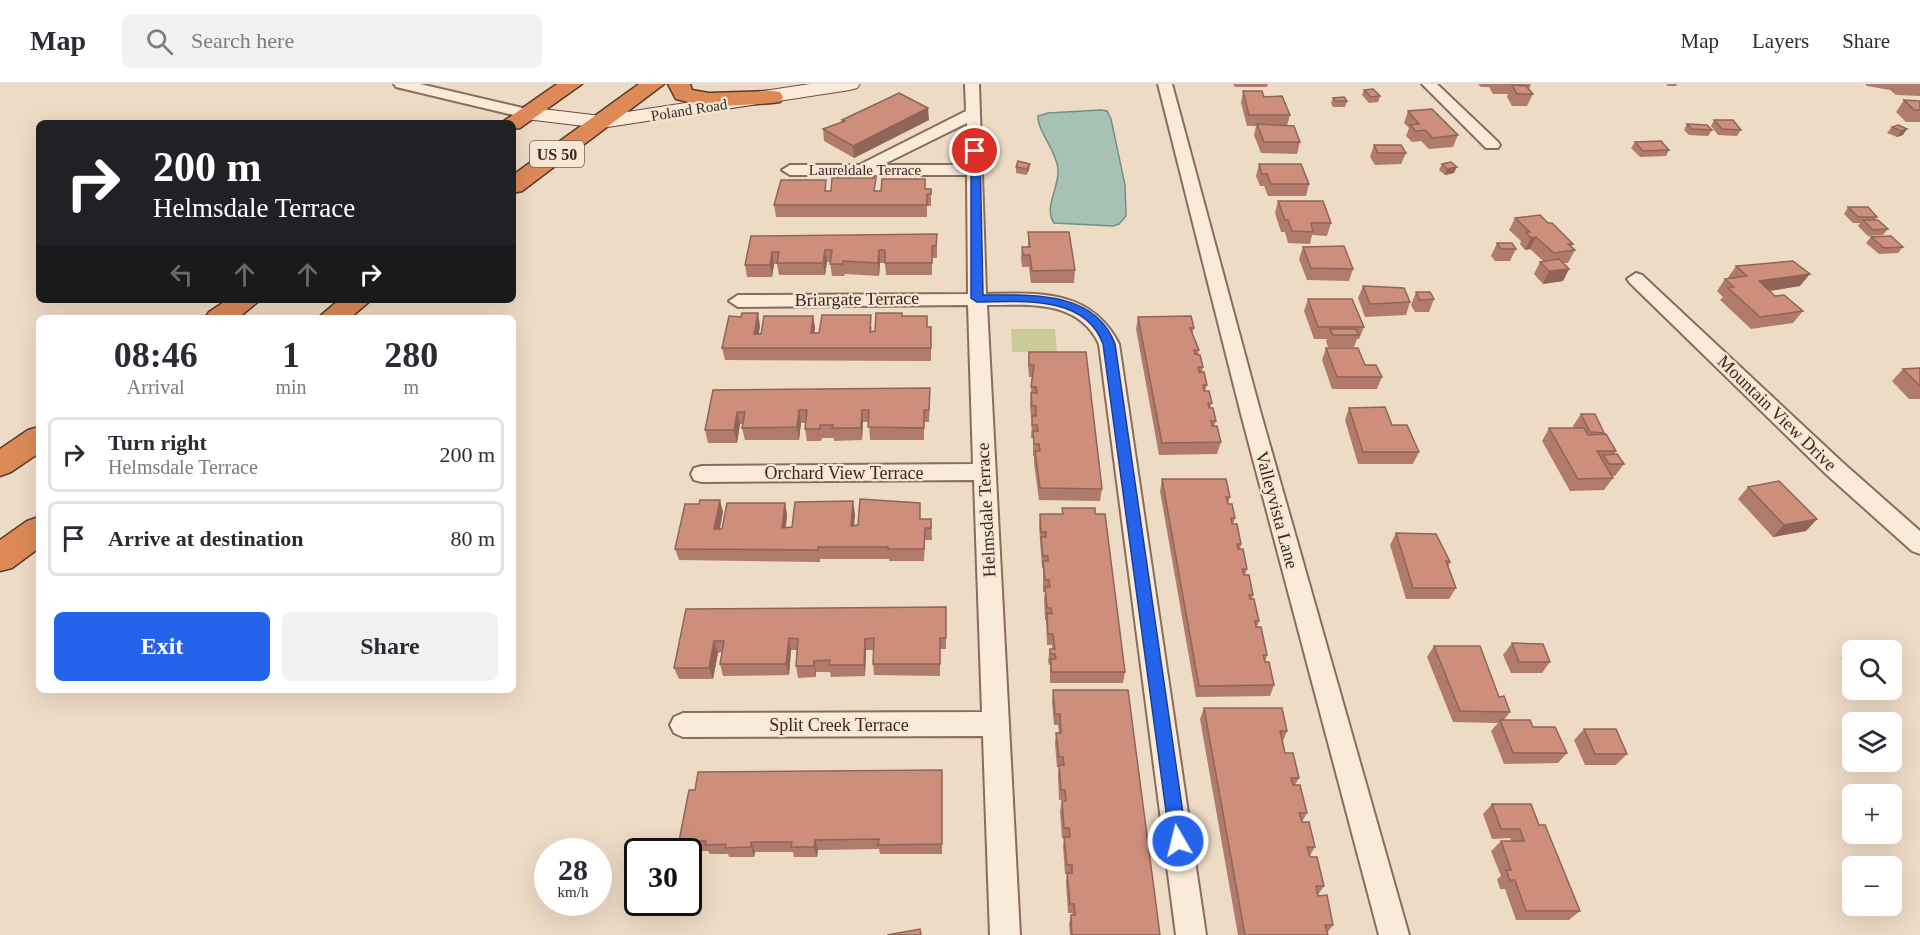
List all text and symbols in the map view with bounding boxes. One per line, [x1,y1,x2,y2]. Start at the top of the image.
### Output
search box [122,14,542,68]
text: Map [30,25,86,56]
icon: search [143,25,176,58]
text: Search here [191,28,294,53]
text: Map [1681,29,1719,53]
text: Layers [1752,29,1809,53]
text: Share [1842,29,1890,53]
street label: Poland Road [650,96,729,124]
pin [949,125,1000,176]
icon: arrive [958,134,991,167]
road number: US 50 [530,141,584,167]
icon: right [54,144,132,222]
text: 200 m [153,144,262,190]
street label: Laureldale Terrace [809,162,922,178]
text: Helmsdale Terrace [153,193,355,223]
icon: left [165,258,198,291]
icon: ahead [228,258,261,291]
icon: ahead [291,258,324,291]
icon: right [354,258,387,291]
street label: Briargate Terrace [795,288,919,310]
text: 08:46 [114,335,198,375]
text: 1 [282,335,300,375]
text: 280 [384,335,438,375]
street label: Mountain View Drive [1713,351,1841,475]
text: Arrival [127,376,185,398]
text: min [275,376,307,398]
text: m [404,376,419,398]
text: Turn right [108,430,207,455]
icon: right [57,438,90,471]
text: 200 m [439,442,495,467]
street label: Helmsdale Terrace [972,442,1000,578]
street label: Valleyvista Lane [1252,449,1302,571]
text: Helmsdale Terrace [108,456,258,478]
street label: Orchard View Terrace [765,463,923,483]
icon: arrive [57,522,90,555]
text: Arrive at destination [108,526,304,551]
text: 80 m [450,526,495,551]
button: Exit [54,612,270,681]
button: Share [282,612,498,681]
map controls [1842,640,1902,916]
button: search [1842,640,1902,700]
button: layers [1842,712,1902,772]
street label: Split Creek Terrace [769,715,909,735]
button: + [1842,784,1902,844]
position arrow [1146,809,1210,873]
speed limit sign: 30 [624,838,702,916]
text: 28 [558,853,588,886]
button: − [1842,856,1902,916]
text: km/h [558,884,588,900]

